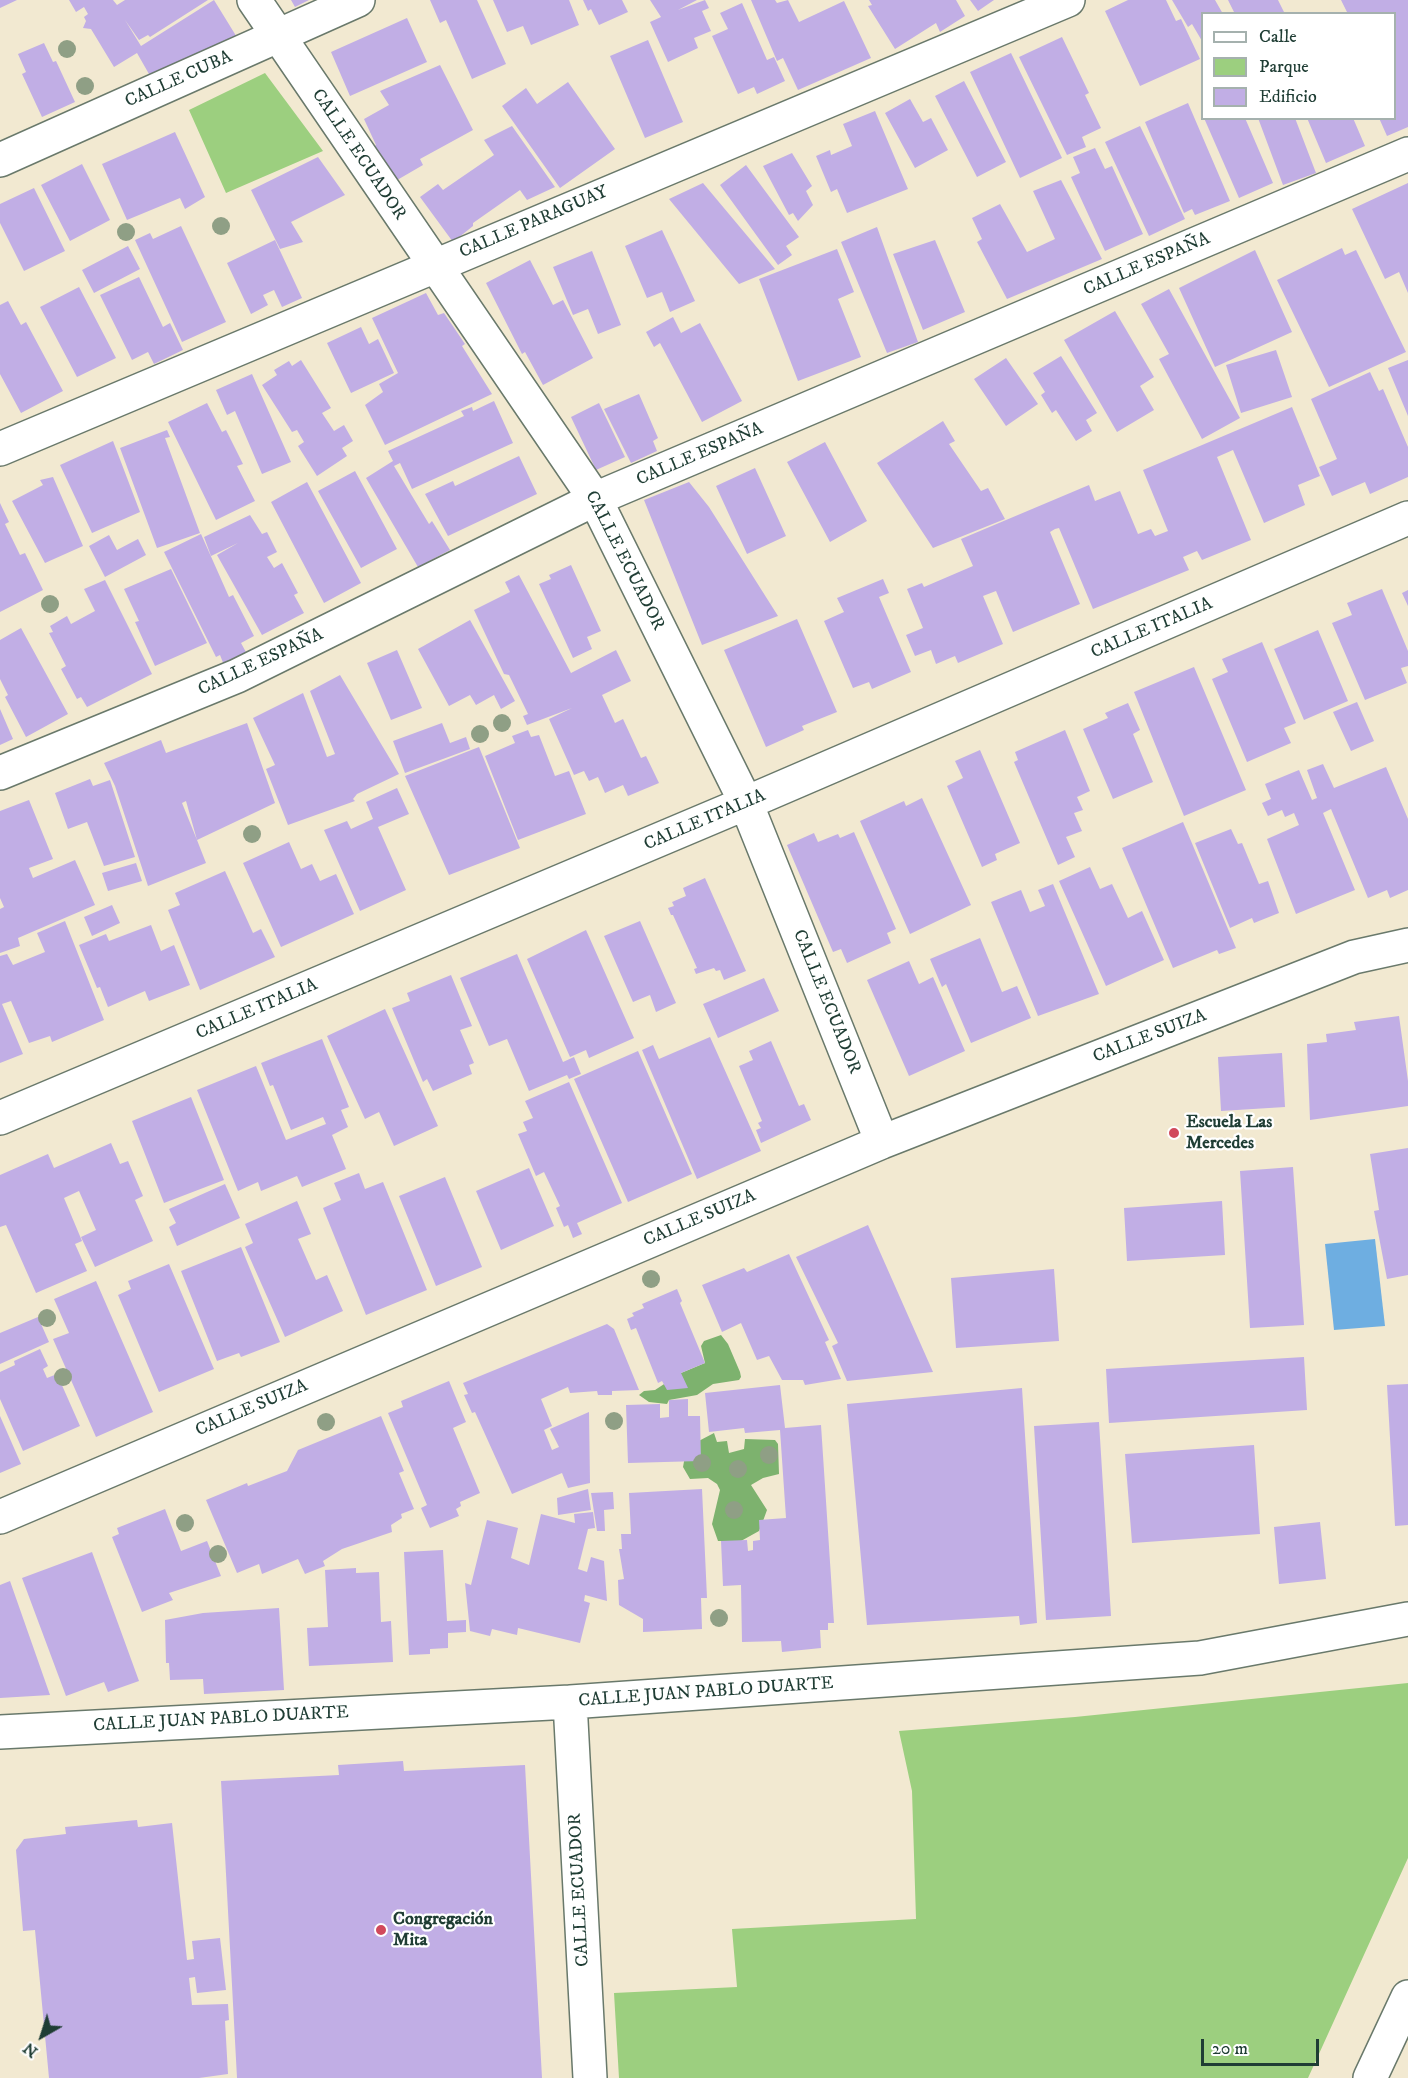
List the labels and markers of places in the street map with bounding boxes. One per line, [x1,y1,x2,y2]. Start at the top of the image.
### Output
place label: Escuela Las Mercedes [1186,1112,1272,1154]
marker: Escuela Las Mercedes [1167,1126,1181,1140]
place label: Congregación Mita [393,1909,493,1952]
marker: Congregación Mita [374,1923,388,1937]

